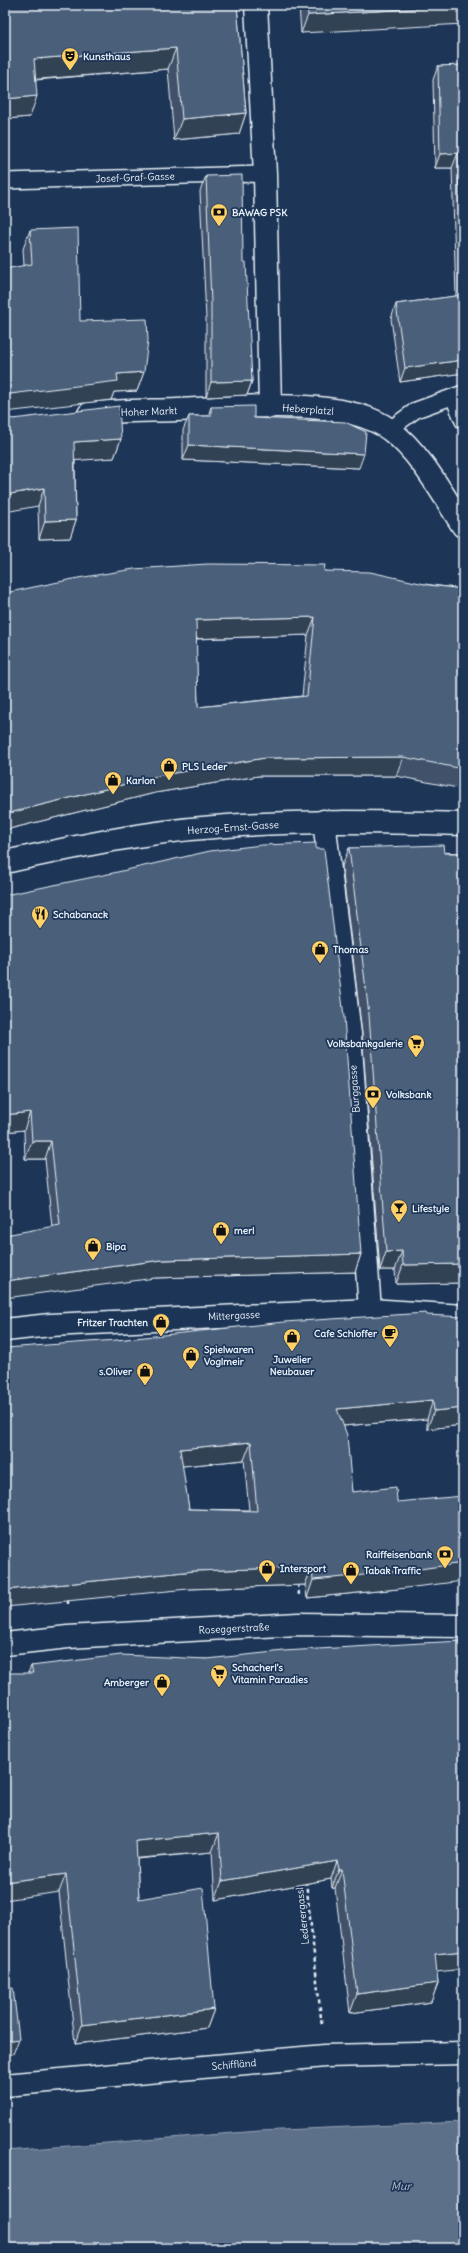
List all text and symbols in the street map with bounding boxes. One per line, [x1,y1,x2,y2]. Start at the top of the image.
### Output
theatre icon: Kunsthaus [60,46,80,71]
place label: Kunsthaus [83,50,131,63]
street label: Josef-Graf-Gasse [95,170,175,185]
bank icon: BAWAG PSK [209,202,229,227]
place label: BAWAG PSK [232,206,288,219]
street label: Heberplatzl [282,401,334,418]
street label: Hoher Markt [120,404,178,419]
shop icon: PLS Leder [159,756,179,781]
place label: PLS Leder [182,760,228,773]
shop icon: Karlon [103,770,123,795]
place label: Karlon [126,774,156,787]
street label: Herzog-Ernst-Gasse [187,818,279,837]
restaurant icon: Schabanack [30,904,50,929]
place label: Schabanack [53,908,108,921]
shop icon: Thomas [310,939,330,964]
place label: Thomas [333,943,369,956]
supermarket icon: Volksbankgalerie [406,1033,426,1058]
place label: Volksbankgalerie [327,1037,404,1050]
street label: Burggasse [346,1065,363,1113]
bank icon: Volksbank [363,1084,383,1109]
place label: Volksbank [386,1088,432,1101]
bar icon: Lifestyle [389,1198,409,1223]
place label: Lifestyle [412,1202,450,1215]
shop icon: merl [211,1220,231,1245]
place label: merl [234,1224,254,1237]
shop icon: Bipa [83,1236,103,1261]
place label: Bipa [106,1240,126,1253]
street label: Mittergasse [208,1308,260,1323]
shop icon: Fritzer Trachten [151,1312,171,1337]
place label: Fritzer Trachten [77,1316,148,1329]
cafe icon: Cafe Schloffer [380,1323,400,1348]
shop icon: Juwelier Neubauer [282,1327,302,1352]
place label: Cafe Schloffer [314,1327,378,1340]
place label: Spielwaren Voglmeir [204,1343,254,1368]
shop icon: Spielwaren Voglmeir [181,1345,201,1370]
place label: Juwelier Neubauer [270,1353,315,1378]
shop icon: s.Oliver [135,1361,155,1386]
place label: s.Oliver [99,1365,133,1378]
bank icon: Raiffeisenbank [435,1544,455,1569]
place label: Raiffeisenbank [366,1548,432,1561]
shop icon: Intersport [257,1558,277,1583]
shop icon: Tabak Traffic [341,1560,361,1585]
place label: Intersport [280,1562,327,1575]
place label: Tabak Traffic [364,1564,421,1577]
street label: Roseggerstraße [198,1620,270,1637]
place label: Schacherl's Vitamin Paradies [232,1661,308,1686]
supermarket icon: Schacherl's Vitamin Paradies [209,1663,229,1688]
shop icon: Amberger [152,1672,172,1697]
place label: Amberger [104,1676,150,1689]
street label: Lederergassl [293,1887,312,1945]
street label: Schiffländ [211,2056,257,2073]
water label: Mur [391,2179,412,2193]

